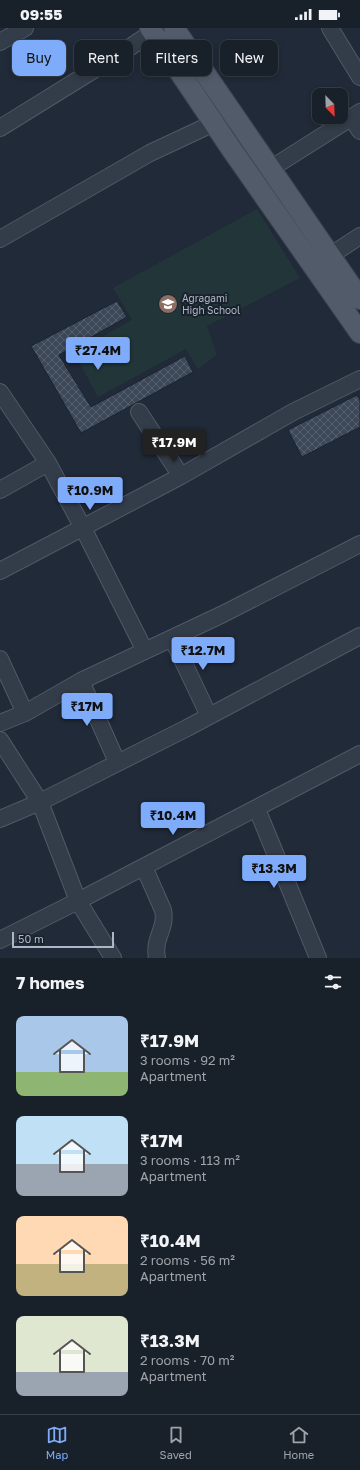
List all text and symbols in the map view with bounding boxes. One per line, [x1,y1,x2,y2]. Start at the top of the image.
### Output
text: 09:55 [20,5,62,23]
chip: Buy [12,40,66,76]
chip: Rent [74,40,133,76]
chip: Filters [141,40,212,76]
chip: New [220,40,278,76]
north arrow [312,88,348,124]
map controls [312,88,348,124]
place label: Agragami High School [182,292,240,316]
school or university icon: Agragami High School [157,293,179,315]
pin: ₹27.4M [65,337,131,371]
text: ₹27.4M [75,342,121,358]
pin: ₹17.9M [141,429,207,463]
text: ₹17.9M [151,434,197,450]
pin: ₹10.9M [57,477,123,511]
text: ₹10.9M [67,482,113,498]
pin: ₹12.7M [170,637,236,671]
text: ₹12.7M [181,642,225,658]
pin: ₹17M [63,693,111,727]
text: ₹17M [71,698,103,714]
pin: ₹10.4M [140,802,206,836]
text: ₹10.4M [150,807,196,823]
pin: ₹13.3M [241,855,307,889]
text: ₹13.3M [251,860,297,876]
scale bar [12,930,114,949]
text: 50 m [18,932,44,945]
icon: filters [322,971,344,993]
text: 7 homes [16,972,84,993]
text: ₹17.9M [140,1030,199,1051]
icon: home [48,1032,96,1080]
text: 3 rooms · 92 m² [140,1052,235,1068]
text: Apartment [140,1068,207,1084]
text: ₹17M [140,1130,183,1151]
icon: home [48,1132,96,1180]
text: 3 rooms · 113 m² [140,1152,240,1168]
text: Apartment [140,1168,207,1184]
text: ₹10.4M [140,1230,201,1251]
icon: home [48,1232,96,1280]
text: 2 rooms · 56 m² [140,1252,235,1268]
text: Apartment [140,1268,207,1284]
text: ₹13.3M [140,1330,200,1351]
icon: home [48,1332,96,1380]
text: 2 rooms · 70 m² [140,1352,235,1368]
text: Apartment [140,1368,207,1384]
tab: Map [46,1424,68,1461]
tab: Saved [160,1424,192,1461]
tab: Home [283,1424,314,1461]

